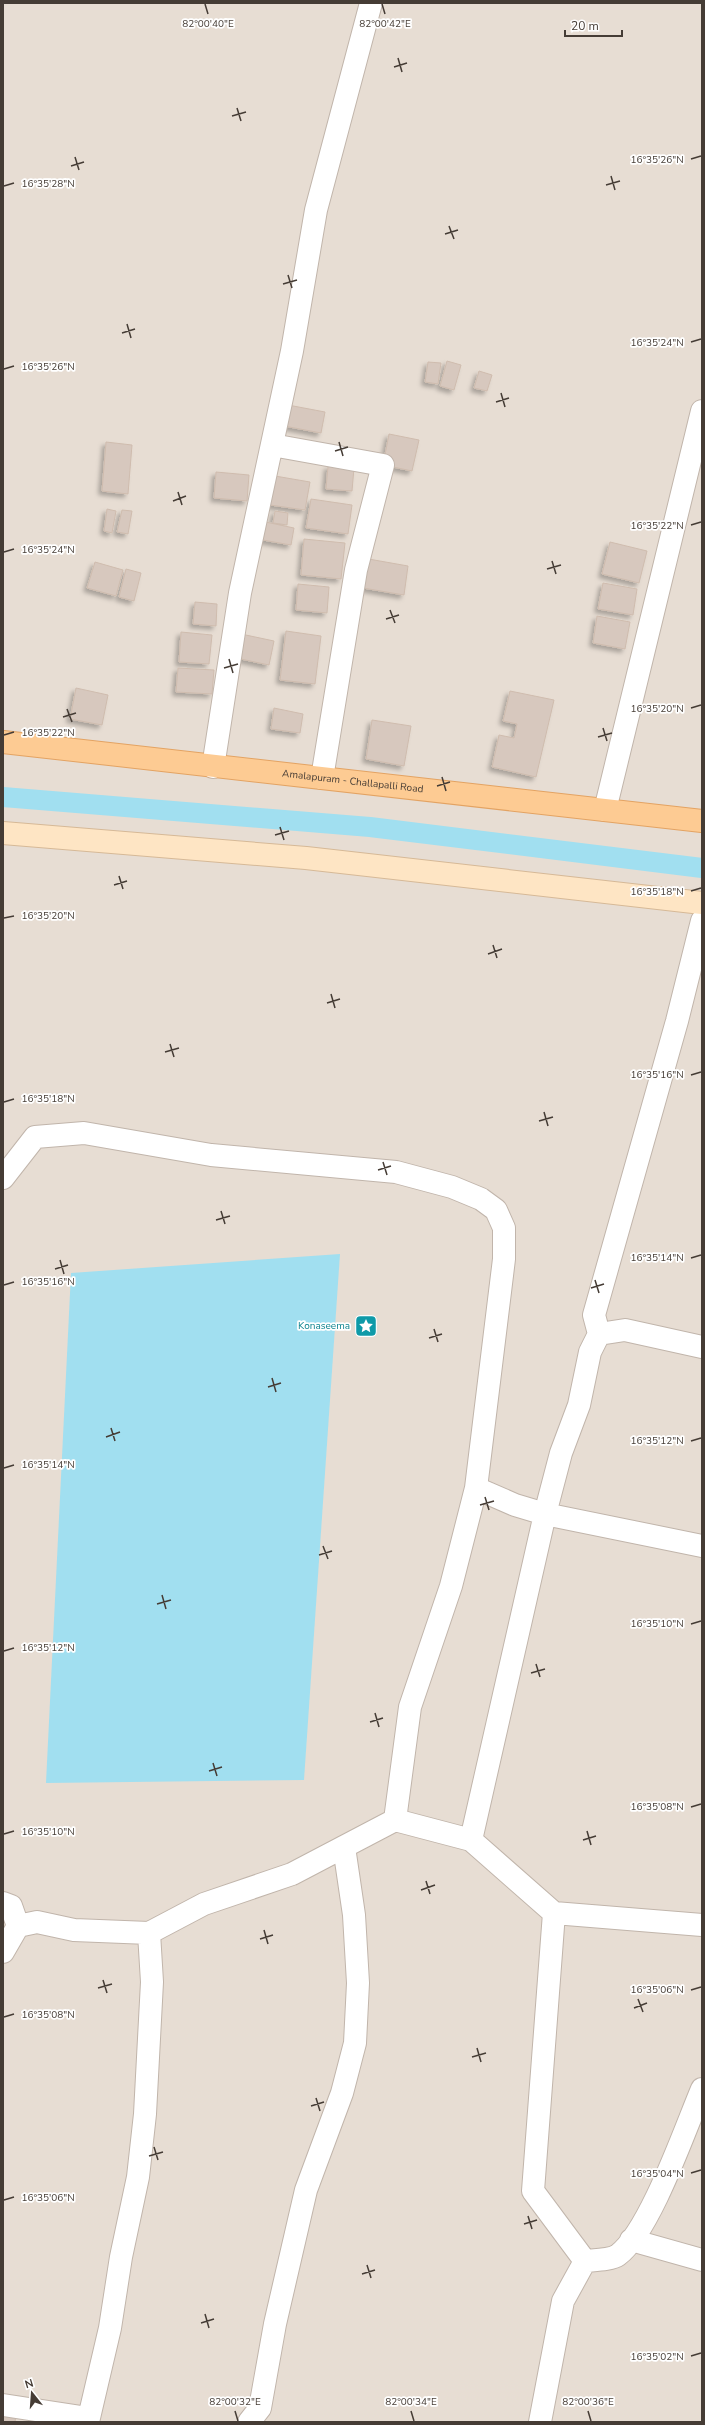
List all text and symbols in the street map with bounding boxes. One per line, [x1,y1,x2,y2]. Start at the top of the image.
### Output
scale bar [565,12,622,38]
text: 82°00'40"E [182,17,234,31]
text: 82°00'42"E [359,17,411,31]
text: 20 m [571,18,599,34]
text: 16°35'26"N [630,153,684,167]
text: 16°35'28"N [21,177,75,191]
text: 16°35'24"N [630,336,684,350]
text: 16°35'26"N [21,360,75,374]
text: 16°35'22"N [630,519,684,533]
text: 16°35'24"N [21,543,75,557]
text: 16°35'20"N [630,702,684,716]
text: 16°35'22"N [21,726,75,740]
street label: Amalapuram - Challapalli Road [281,767,424,796]
text: 16°35'18"N [630,885,684,899]
text: 16°35'20"N [21,909,75,923]
text: 16°35'16"N [630,1068,684,1082]
text: 16°35'18"N [21,1092,75,1106]
text: 16°35'14"N [630,1251,684,1265]
text: 16°35'16"N [21,1275,75,1289]
place icon: Konaseema [353,1313,379,1339]
place label: Konaseema [298,1319,350,1333]
text: 16°35'12"N [630,1434,684,1448]
text: 16°35'14"N [21,1458,75,1472]
text: 16°35'10"N [630,1617,684,1631]
text: 16°35'12"N [21,1641,75,1655]
text: 16°35'08"N [630,1800,684,1814]
text: 16°35'10"N [21,1825,75,1839]
text: 16°35'06"N [630,1983,684,1997]
text: 16°35'08"N [21,2008,75,2022]
text: 16°35'04"N [630,2167,684,2181]
text: 16°35'06"N [21,2191,75,2205]
text: 16°35'02"N [630,2350,684,2364]
north arrow [12,2373,52,2413]
text: N [23,2376,35,2392]
text: 82°00'32"E [209,2395,261,2409]
text: 82°00'34"E [385,2395,437,2409]
text: 82°00'36"E [562,2395,614,2409]

